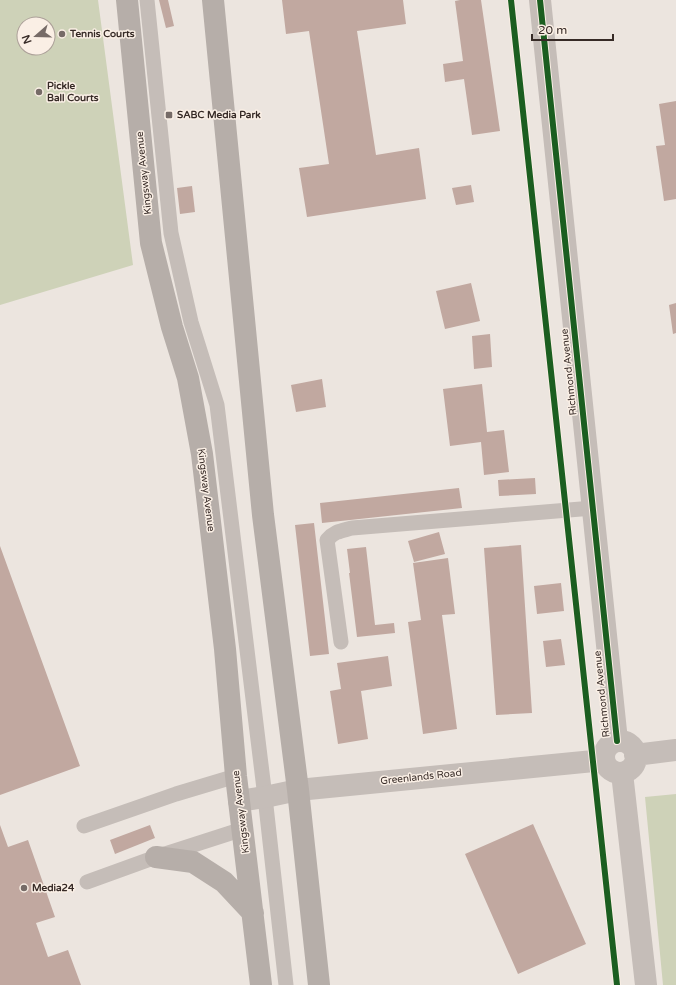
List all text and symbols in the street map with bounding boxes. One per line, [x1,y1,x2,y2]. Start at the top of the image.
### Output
north arrow [16,16,56,56]
scale bar [532,16,613,42]
text: 20 m [538,23,567,37]
place label: Tennis Courts [69,28,135,40]
marker: Tennis Courts [57,29,67,39]
text: N [19,33,35,46]
place label: Pickle Ball Courts [47,80,99,104]
marker: Pickle Ball Courts [34,87,44,97]
place label: SABC Media Park [177,109,261,121]
marker: SABC Media Park [164,110,174,120]
street label: Kingsway Avenue [134,131,154,215]
street label: Richmond Avenue [558,328,580,416]
street label: Kingsway Avenue [195,448,217,533]
street label: Richmond Avenue [591,650,613,738]
street label: Greenlands Road [380,767,462,787]
street label: Kingsway Avenue [230,769,252,854]
place label: Media24 [32,882,75,894]
marker: Media24 [19,883,29,893]

